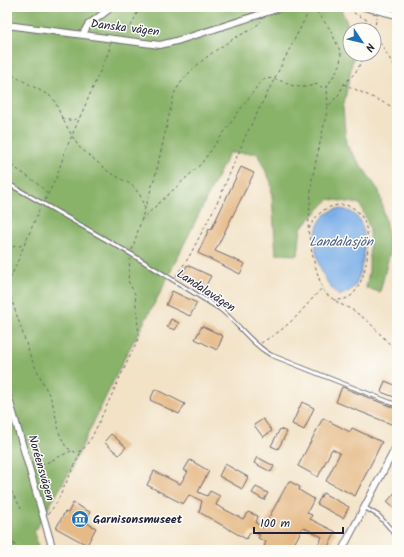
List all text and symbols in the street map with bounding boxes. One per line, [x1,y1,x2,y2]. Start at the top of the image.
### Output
street label: Danska vägen [90,14,160,42]
north arrow [342,22,382,62]
text: N [360,39,379,55]
water label: Landalasjön [309,232,374,253]
street label: Landalavägen [173,265,239,317]
street label: Noréensvägen [23,433,59,503]
museum icon: Garnisonsmuseet [70,509,90,529]
scale bar [254,509,343,535]
place label: Garnisonsmuseet [93,510,183,529]
text: 100 m [260,514,291,533]

